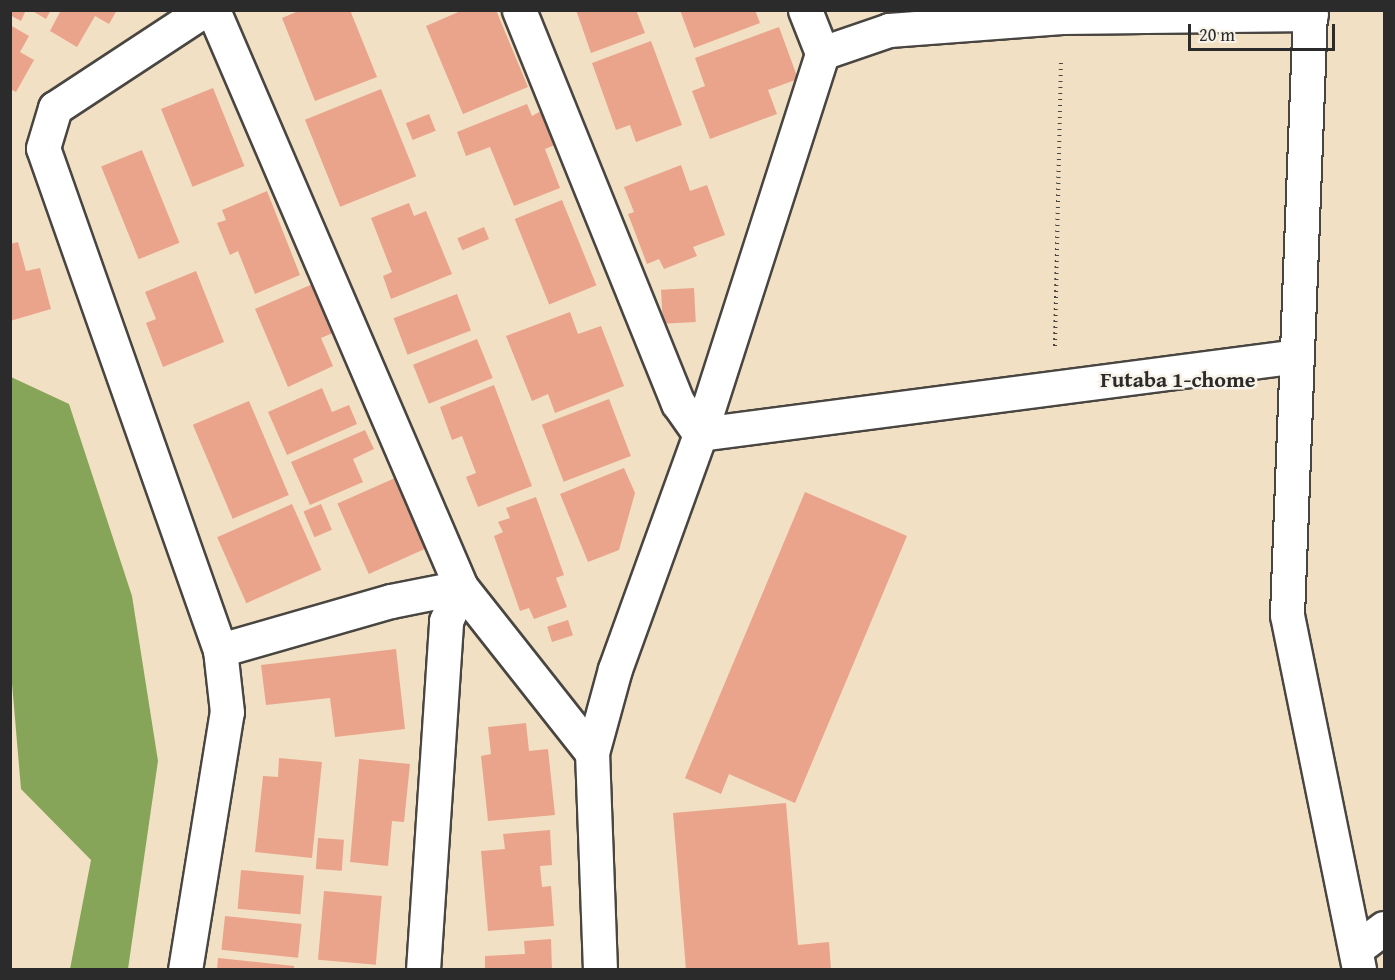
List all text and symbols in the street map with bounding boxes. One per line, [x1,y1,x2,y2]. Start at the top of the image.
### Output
scale bar [1191,12,1338,50]
text: 20 m [1199,21,1235,48]
district label: Futaba 1-chome [1100,367,1256,393]

